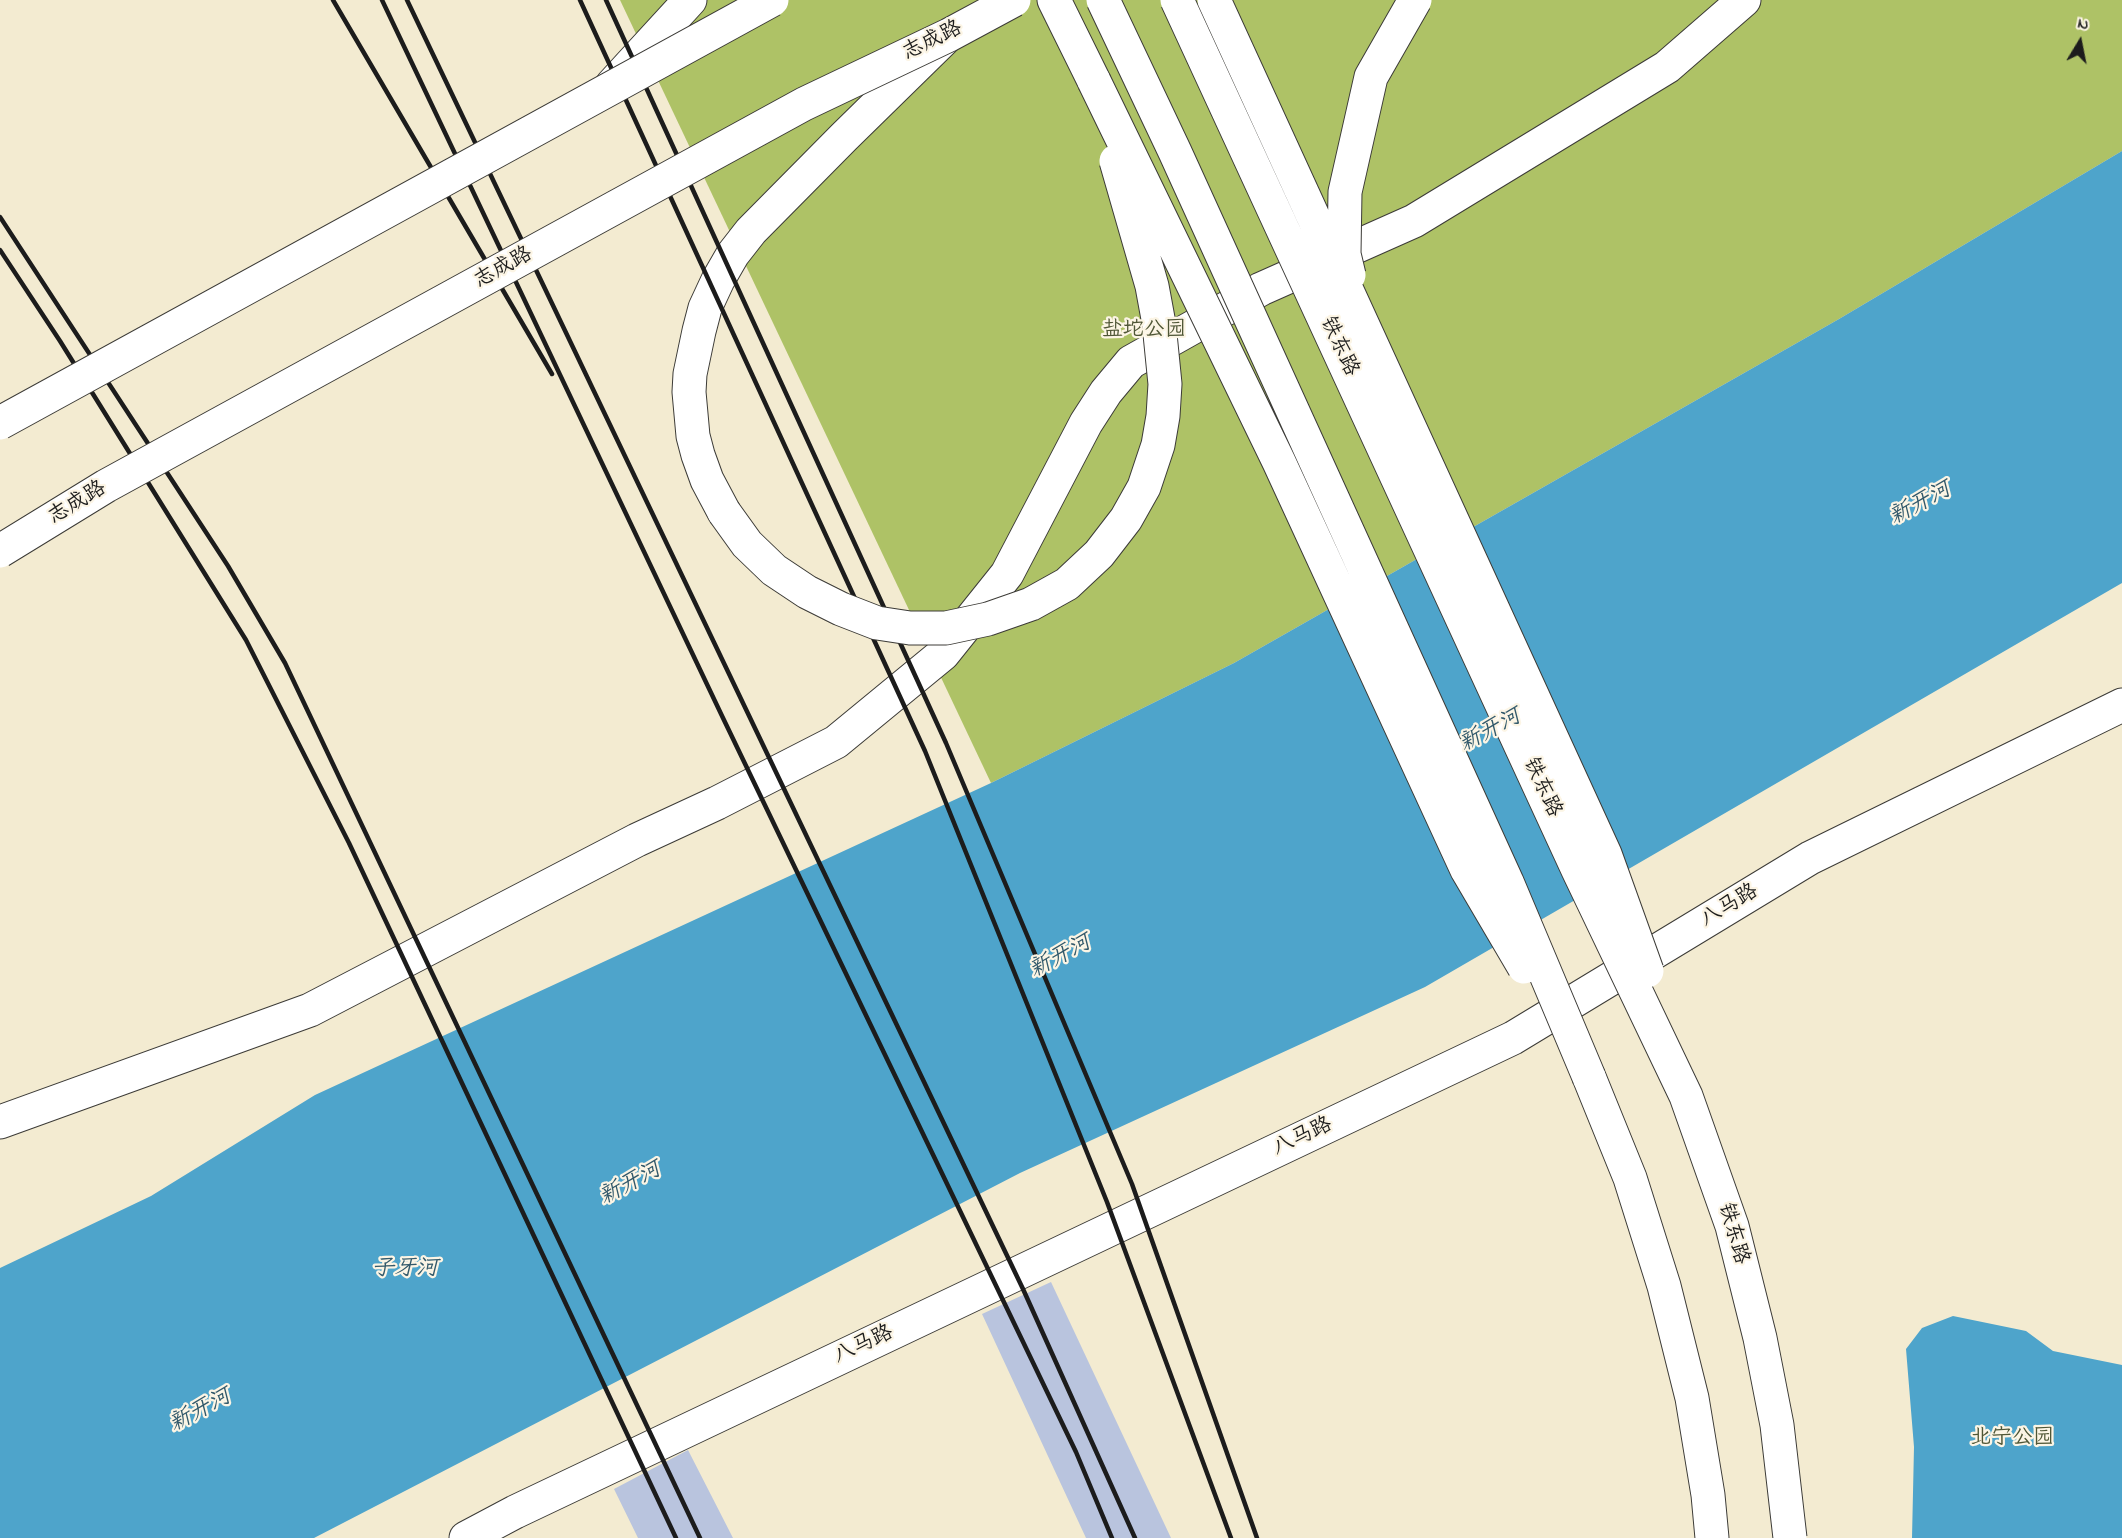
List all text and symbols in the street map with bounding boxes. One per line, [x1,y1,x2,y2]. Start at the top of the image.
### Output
north arrow [2050,12,2110,72]
text: N [2076,12,2091,37]
street label: 志成路 [899,17,967,67]
street label: 志成路 [470,243,538,295]
street label: 铁东路 [1313,313,1363,381]
park label: 盐坨公园 [1102,319,1186,345]
street label: 志成路 [45,477,111,531]
water label: 新开河 [1886,478,1956,532]
water label: 新开河 [1456,705,1526,759]
street label: 铁东路 [1516,754,1566,822]
street label: 八马路 [1697,880,1763,934]
water label: 新开河 [1026,931,1096,985]
street label: 八马路 [1269,1113,1337,1163]
water label: 新开河 [596,1158,666,1212]
street label: 铁东路 [1711,1200,1753,1268]
water label: 子牙河 [372,1257,438,1283]
street label: 八马路 [830,1321,898,1371]
water label: 新开河 [166,1385,236,1439]
park label: 北宁公园 [1970,1427,2054,1453]

